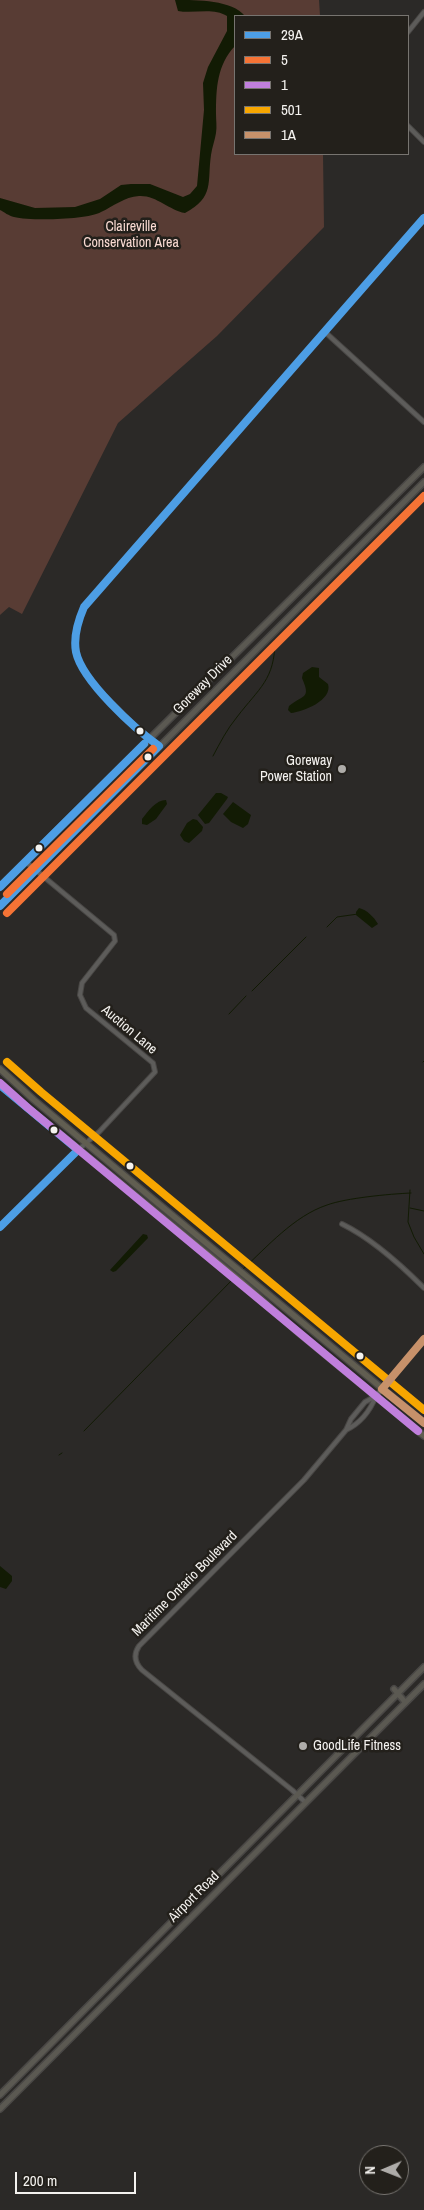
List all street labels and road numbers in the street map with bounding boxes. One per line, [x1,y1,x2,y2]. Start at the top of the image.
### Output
street label: Goreway Drive [170,652,236,718]
street label: Auction Lane [98,1002,160,1058]
street label: Maritime Ontario Boulevard [129,1528,241,1640]
street label: Airport Road [165,1868,223,1926]

